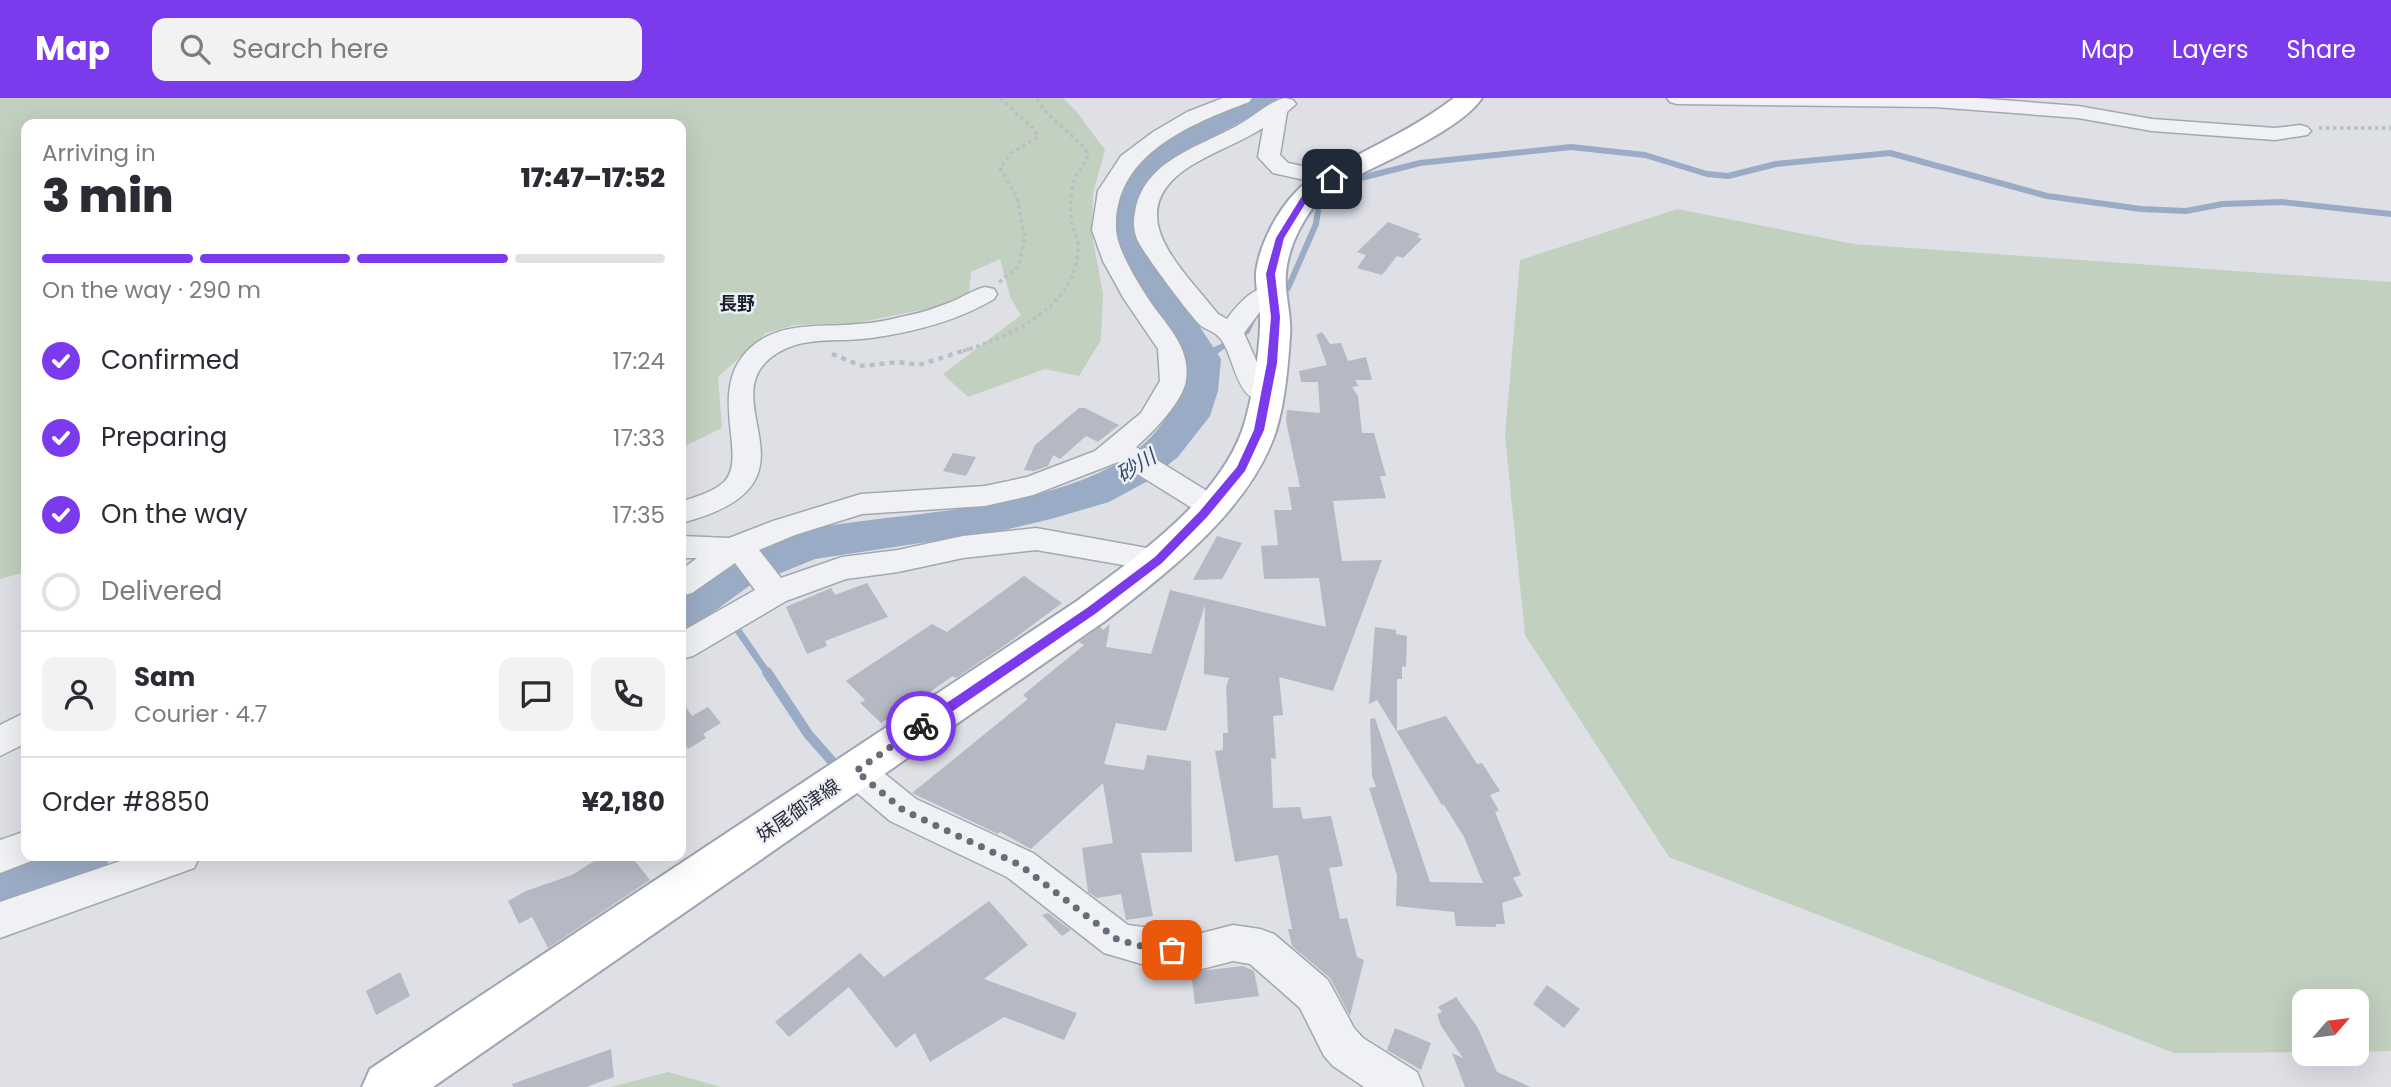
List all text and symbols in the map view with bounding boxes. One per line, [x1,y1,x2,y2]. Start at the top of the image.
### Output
search box [152,18,642,81]
text: Map [35,25,110,72]
icon: search [176,30,214,68]
text: Search here [232,31,389,67]
text: Map [2081,33,2134,66]
text: Layers [2172,33,2248,66]
text: Share [2286,33,2356,66]
text: Arriving in [42,137,156,169]
pin [1302,149,1362,209]
text: 17:47–17:52 [521,160,665,196]
icon: home [1313,160,1351,198]
text: 3 min [42,164,174,228]
text: On the way · 290 m [42,274,261,306]
district label: 長野 [719,291,755,316]
icon: check [42,342,80,380]
text: Confirmed [101,342,239,378]
text: 17:24 [612,345,665,377]
icon: check [42,419,80,457]
text: Preparing [101,419,227,455]
text: 17:33 [613,422,665,454]
water label: 砂川 [1110,441,1163,489]
icon: check [42,496,80,534]
text: On the way [101,496,248,532]
text: 17:35 [612,499,665,531]
text: Delivered [101,573,222,609]
button: person [42,657,116,731]
button: chat [499,657,573,731]
button: phone [591,657,665,731]
text: Sam [134,659,195,695]
courier [886,691,956,761]
text: Courier · 4.7 [134,698,267,730]
icon: bike [902,707,940,745]
street label: 妹尾御津線 [751,773,845,848]
text: Order #8850 [42,784,210,820]
text: ¥2,180 [582,784,665,820]
pin [1142,920,1202,980]
icon: bag [1153,931,1191,969]
north arrow [2292,989,2370,1066]
map controls [2292,989,2369,1066]

